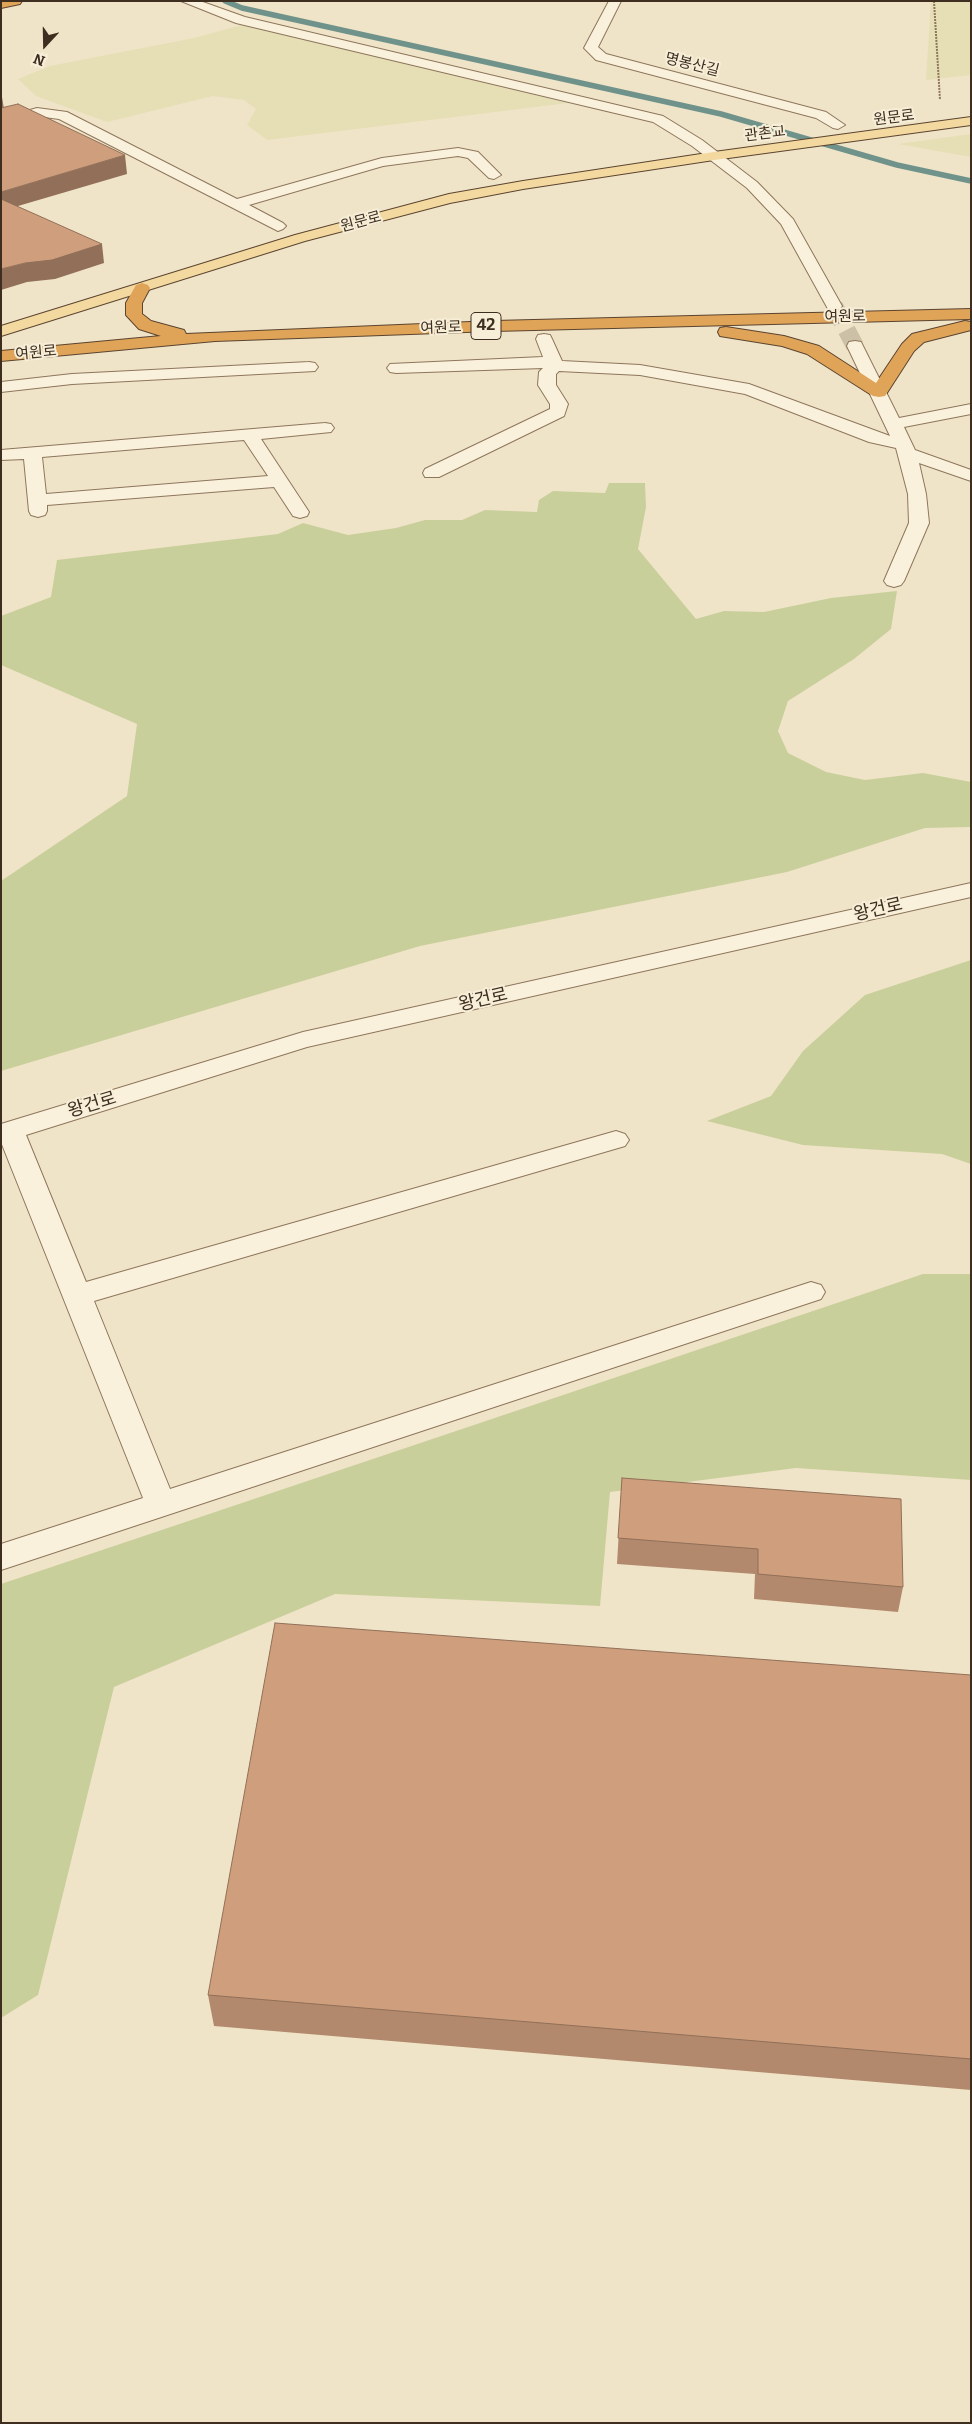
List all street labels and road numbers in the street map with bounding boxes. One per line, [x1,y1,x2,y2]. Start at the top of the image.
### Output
street label: 명봉산길 [663,50,721,80]
street label: 원문로 [872,107,916,129]
street label: 관촌교 [743,123,787,145]
street label: 원문로 [339,208,383,236]
street label: 여원로 [824,308,866,326]
road number: 42 [471,312,501,340]
street label: 여원로 [420,318,462,338]
street label: 여원로 [15,342,57,364]
street label: 왕건로 [851,894,905,926]
street label: 왕건로 [456,984,510,1016]
street label: 왕건로 [65,1087,119,1123]

